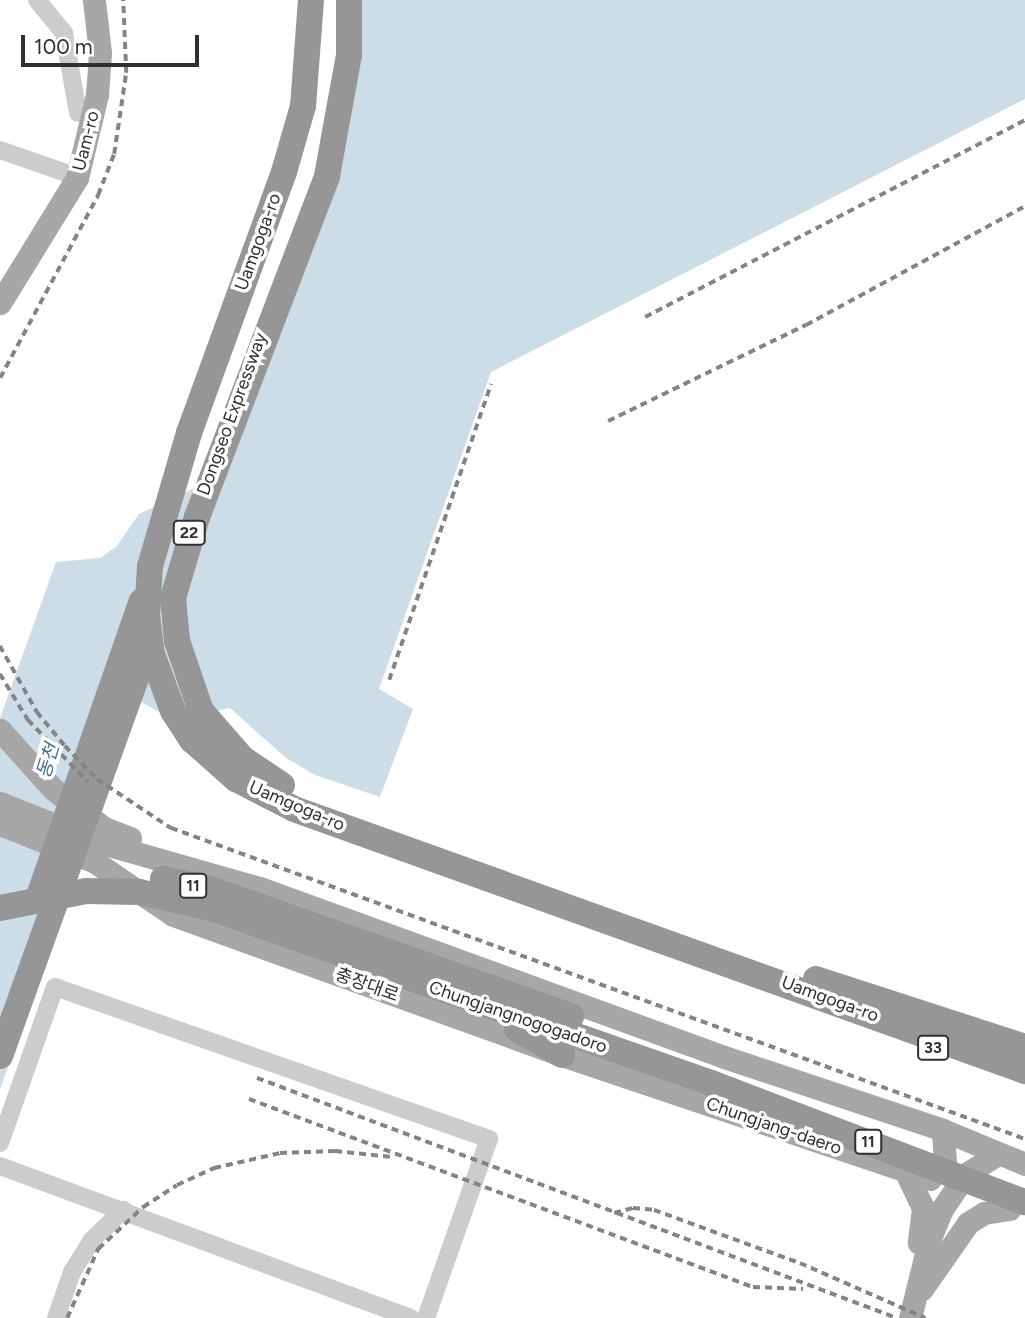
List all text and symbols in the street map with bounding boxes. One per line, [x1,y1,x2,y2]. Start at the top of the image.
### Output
scale bar [24,21,203,65]
text: 100 m [34,34,93,59]
street label: Uam-ro [68,109,104,173]
street label: Uamgoga-ro [230,190,286,294]
street label: Dongseo Expressway [193,330,271,498]
road number: 22 [172,520,206,546]
water label: 동천 [32,741,64,781]
street label: Uamgoga-ro [246,776,348,836]
road number: 11 [179,874,207,898]
street label: 충장대로 [332,964,402,1006]
street label: Uamgoga-ro [778,971,882,1027]
street label: Chungjangnogogadoro [426,976,610,1058]
road number: 33 [916,1036,950,1060]
street label: Chungjang-daero [703,1093,845,1159]
road number: 11 [854,1130,882,1154]

